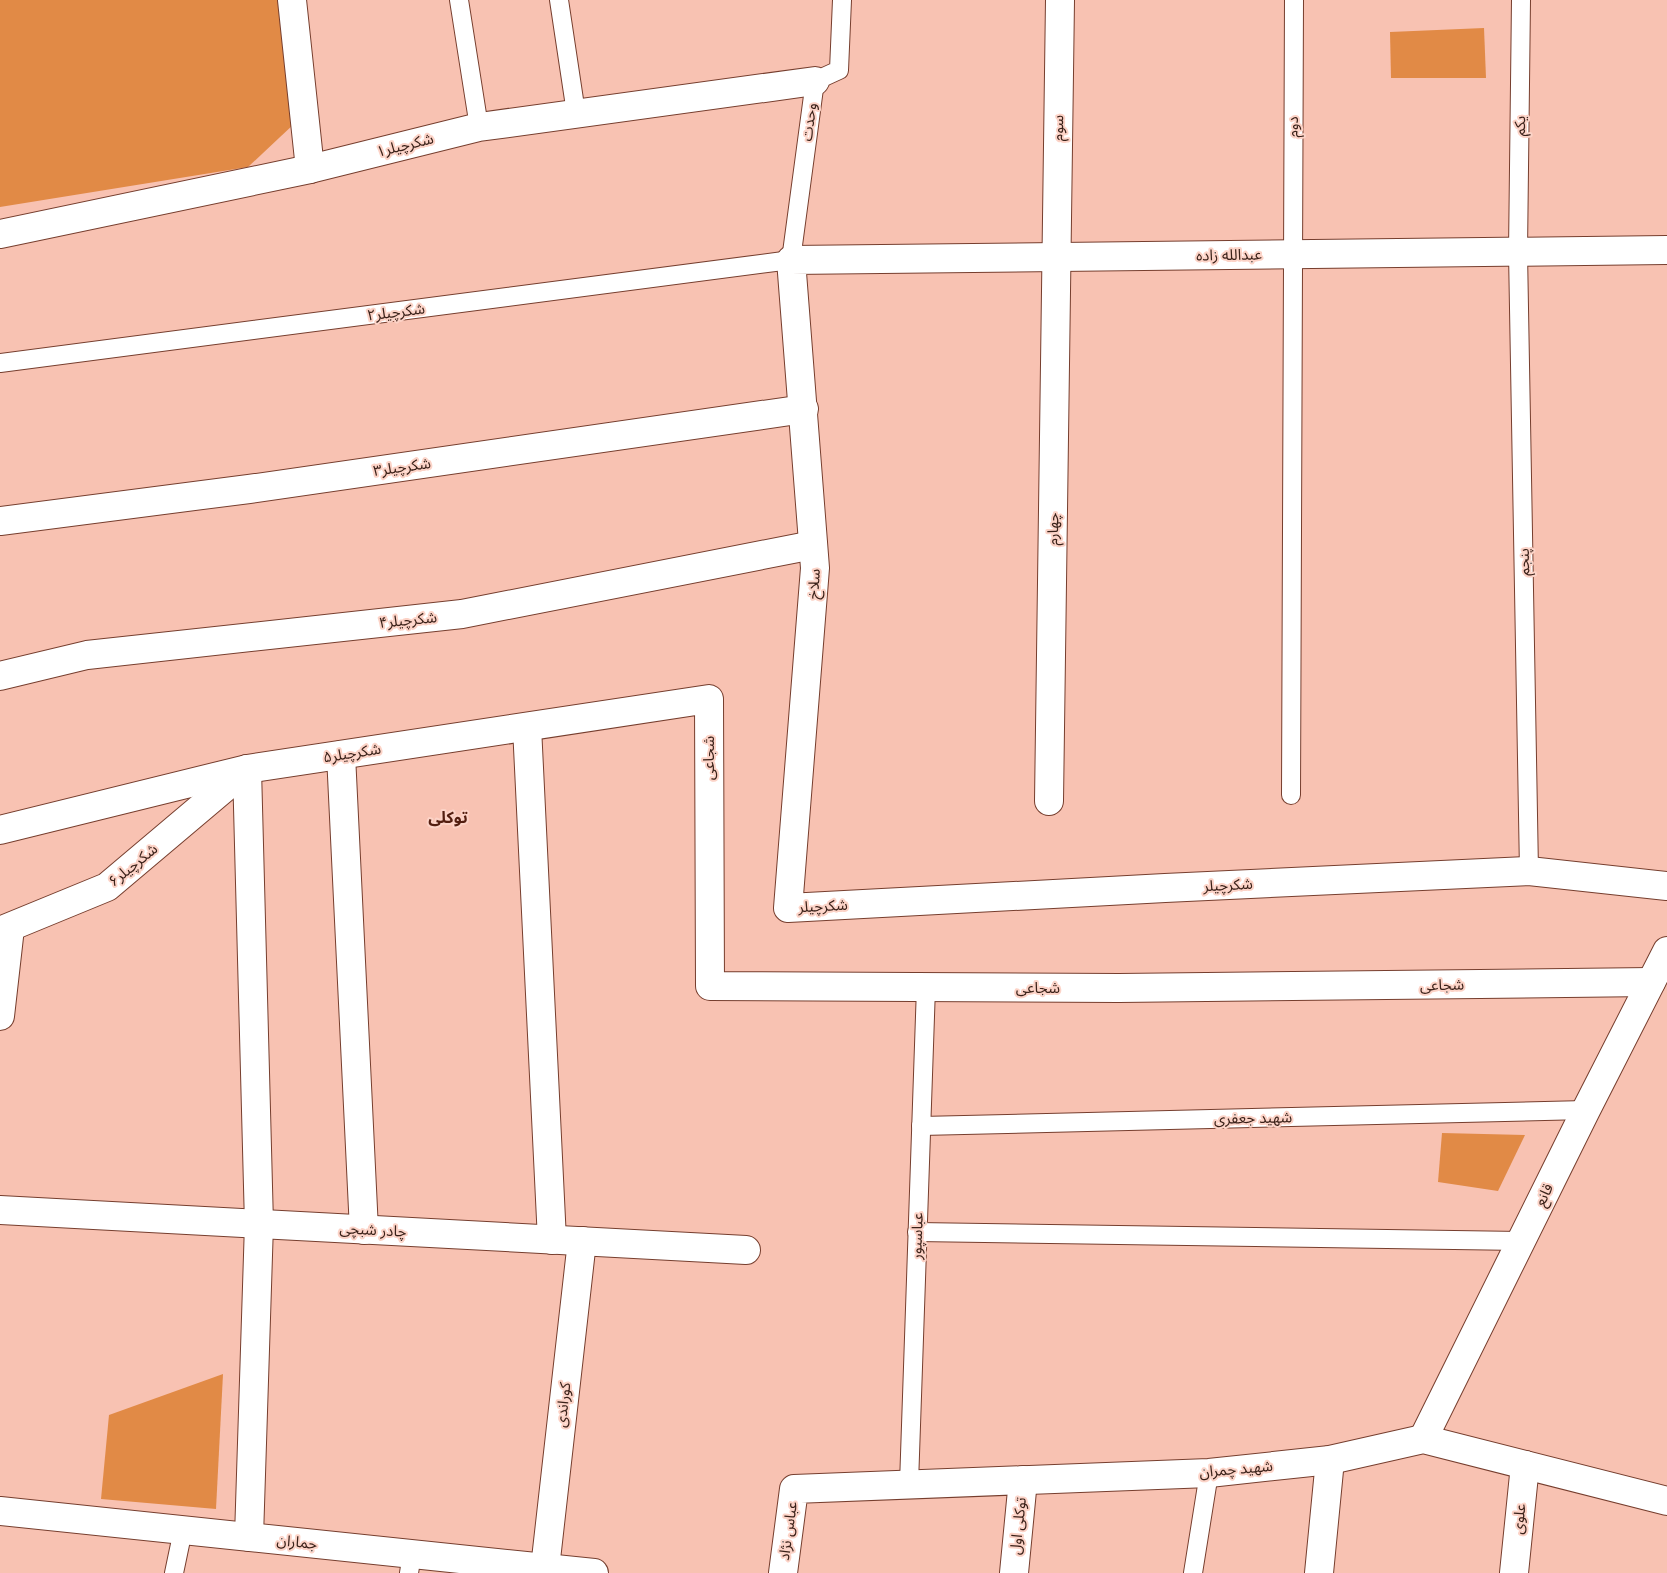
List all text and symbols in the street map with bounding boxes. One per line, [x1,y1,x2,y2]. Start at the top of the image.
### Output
street label: وحدت [798,102,820,142]
street label: سوم [1049,115,1069,141]
street label: دوم [1284,116,1304,138]
street label: یکم [1511,116,1531,136]
street label: شکرچیلر۱ [375,129,436,162]
street label: عبدالله زاده [1196,245,1262,265]
street label: شکرچیلر۲ [366,299,426,326]
street label: شکرچیلر۳ [372,454,432,481]
street label: چهارم [1044,512,1064,546]
street label: پنجم [1515,548,1535,576]
street label: سلاخ [804,568,827,600]
street label: شکرچیلر۴ [378,608,438,633]
street label: شجاعی [700,736,718,780]
street label: شکرچیلر۵ [322,740,383,767]
district label: توکلی [428,808,468,828]
street label: شکرچیلر۶ [105,840,162,891]
street label: شکرچیلر [1202,875,1254,896]
street label: شکرچیلر [797,896,849,917]
street label: شجاعی [1420,976,1465,994]
street label: شجاعی [1016,979,1060,997]
street label: شهید جعفری [1214,1108,1293,1128]
street label: قانع [1531,1180,1560,1211]
street label: عباسپور [907,1212,928,1261]
street label: چادر شبچی [339,1219,407,1242]
street label: کوراندی [552,1381,574,1429]
street label: شهید چمران [1198,1457,1274,1482]
street label: توکلی اول [1006,1496,1030,1556]
street label: عباس نژاد [775,1500,801,1562]
street label: علوی [1508,1502,1530,1535]
street label: جماران [276,1531,318,1553]

